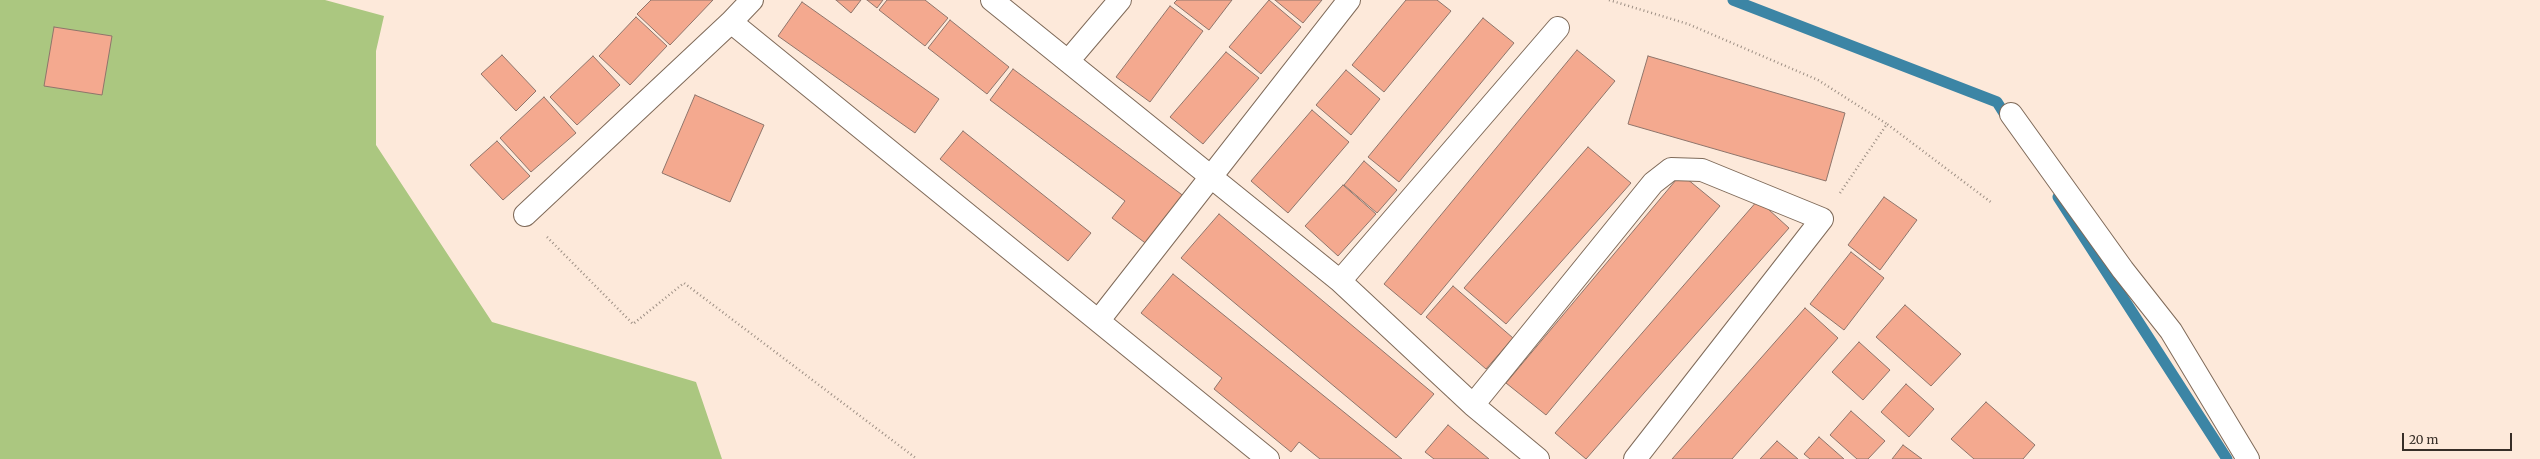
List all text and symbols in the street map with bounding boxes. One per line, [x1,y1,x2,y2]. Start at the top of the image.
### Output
scale bar [2404,425,2514,451]
text: 20 m [2409,432,2438,447]

